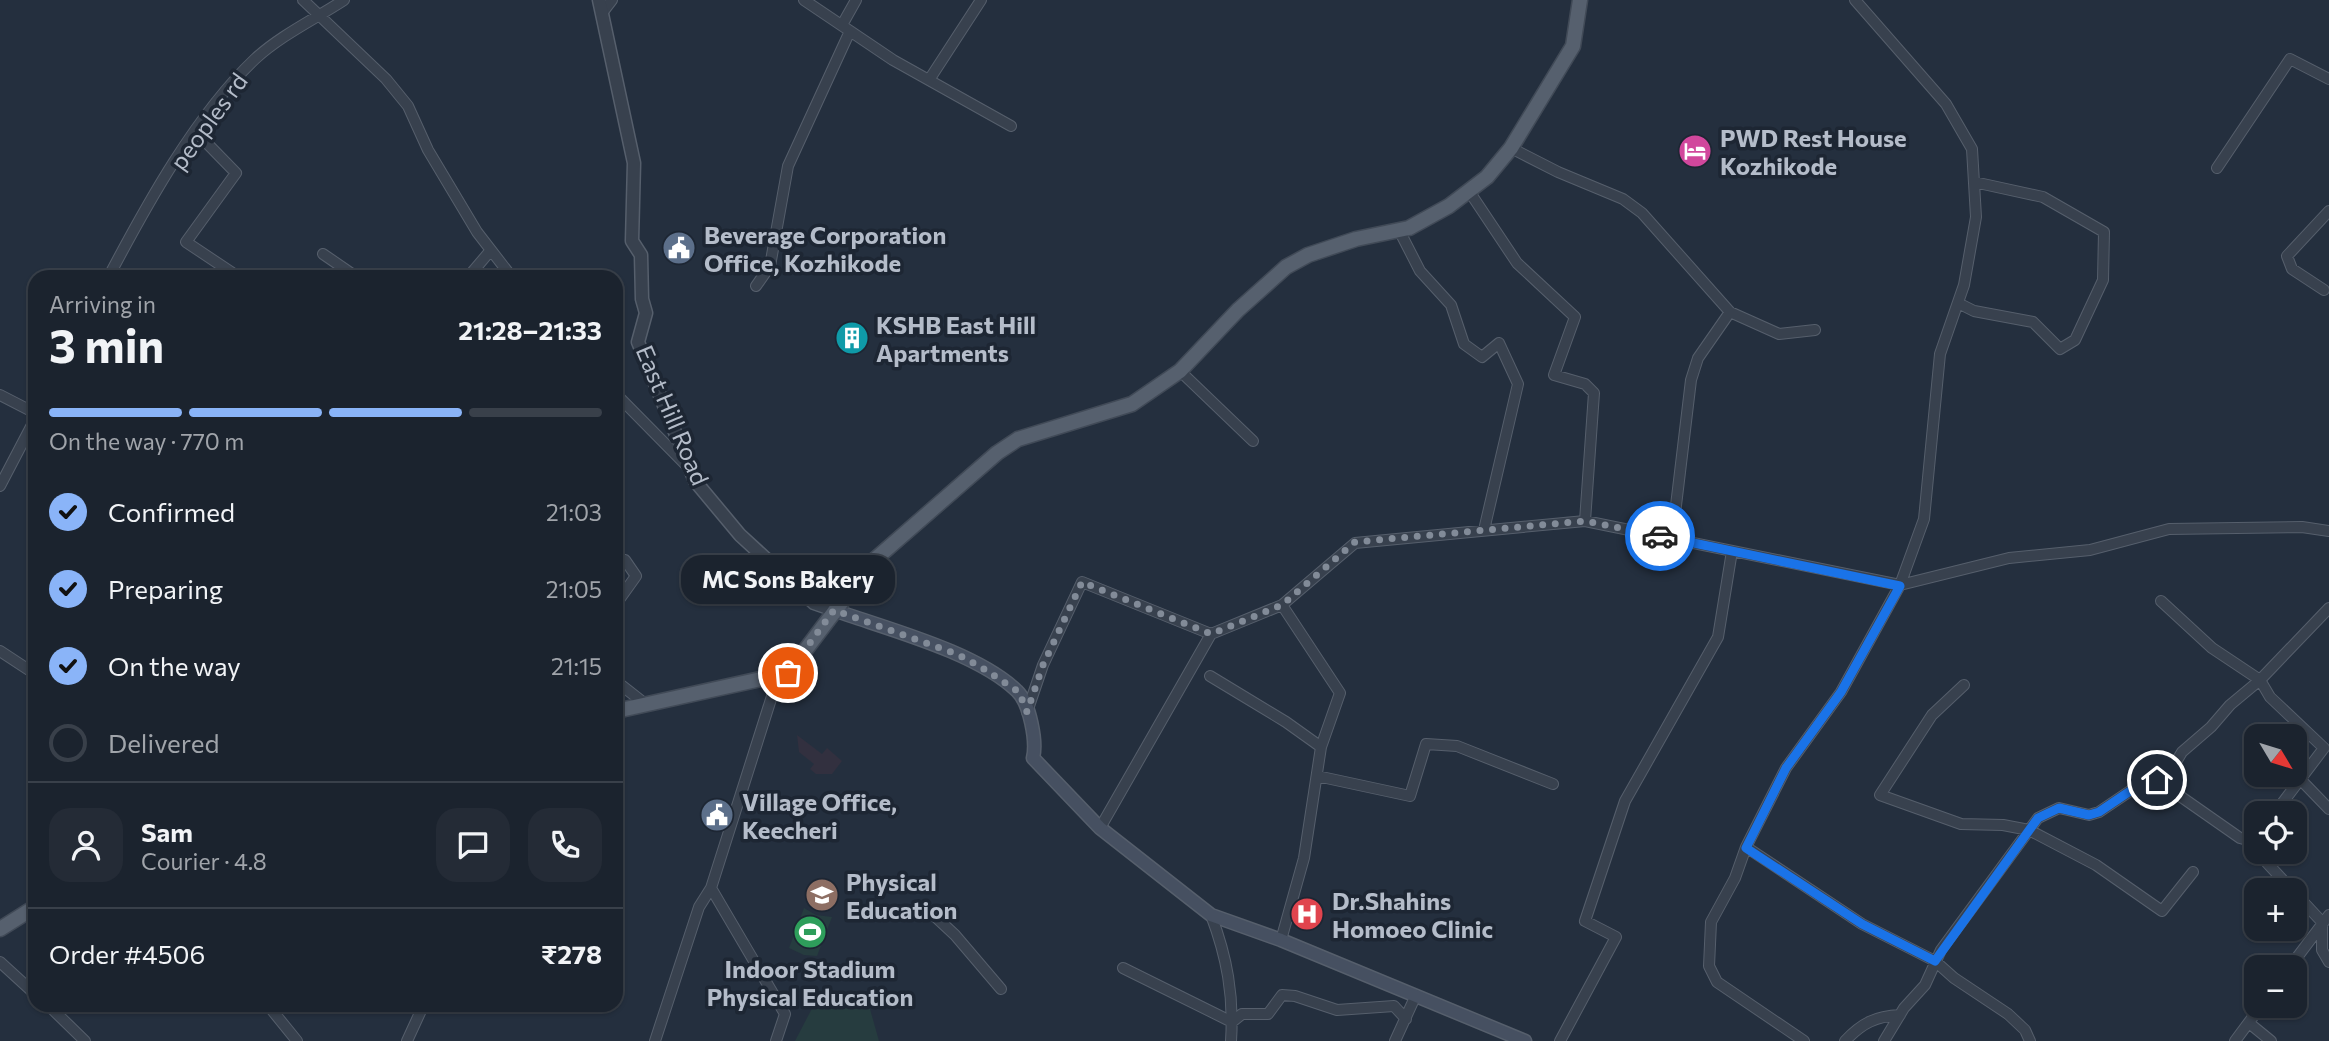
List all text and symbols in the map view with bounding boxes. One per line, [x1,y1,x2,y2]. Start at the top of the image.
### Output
street label: peoples rd [163,67,253,175]
place label: PWD Rest House Kozhikode [1720,123,1907,180]
hotel icon: PWD Rest House Kozhikode [1676,132,1714,170]
place label: Beverage Corporation Office, Kozhikode [704,220,946,277]
public building icon: Beverage Corporation Office, Kozhikode [660,229,698,267]
text: Arriving in [49,290,156,318]
place label: KSHB East Hill Apartments [876,310,1036,367]
text: 21:28–21:33 [458,314,602,345]
text: 3 min [49,316,164,372]
building icon: KSHB East Hill Apartments [833,319,871,357]
street label: East Hill Road [631,341,715,489]
text: On the way · 770 m [49,427,244,455]
icon: check [49,493,87,531]
text: Confirmed [108,496,235,527]
text: 21:03 [546,498,602,526]
courier [1625,501,1695,571]
icon: car [1641,517,1679,555]
callout: MC Sons Bakery [681,554,895,603]
text: MC Sons Bakery [702,565,874,593]
icon: check [49,570,87,608]
text: Preparing [108,573,223,604]
text: 21:05 [546,575,602,603]
pin [758,643,818,703]
icon: check [49,647,87,685]
text: On the way [108,650,241,681]
text: 21:15 [551,652,602,680]
icon: bag [769,654,807,692]
north arrow [2244,724,2306,788]
map controls [2244,724,2307,1018]
text: Delivered [108,727,219,758]
pin [2127,750,2187,810]
icon: home [2138,761,2176,799]
place label: Village Office, Keecheri [742,787,897,844]
public building icon: Village Office, Keecheri [698,796,736,834]
button: locate [2244,801,2307,864]
button: person [49,808,123,882]
button: chat [436,808,510,882]
button: phone [528,808,602,882]
text: Sam [141,816,193,847]
text: Courier · 4.8 [141,847,267,875]
place label: Physical Education [846,867,957,924]
school or university icon: Physical Education [803,876,841,914]
button: + [2244,878,2307,941]
place label: Dr.Shahins Homoeo Clinic [1332,886,1493,943]
hospital icon: Dr.Shahins Homoeo Clinic [1288,895,1326,933]
sports icon: Indoor Stadium Physical Education [791,913,829,951]
text: Order #4506 [49,938,205,969]
text: ₹278 [541,938,602,969]
place label: Indoor Stadium Physical Education [707,954,913,1011]
button: − [2244,955,2307,1018]

